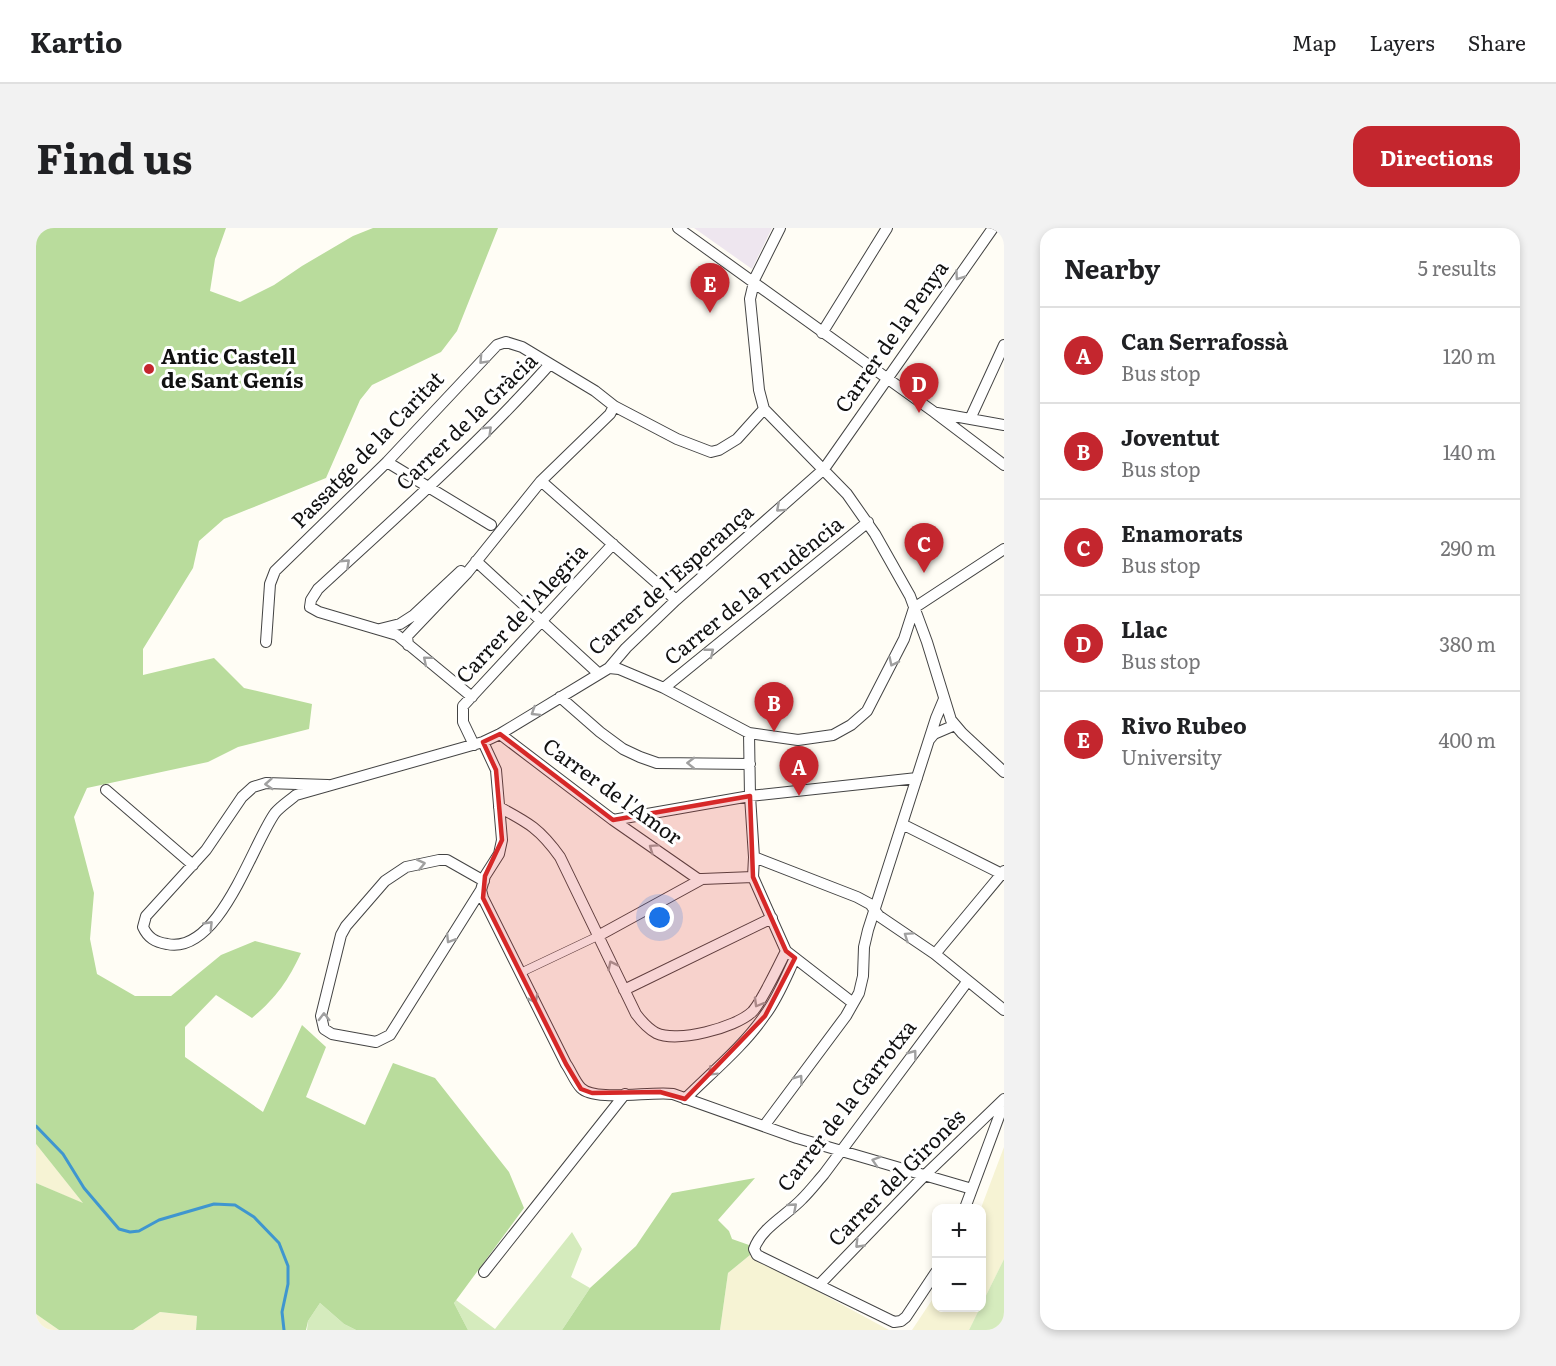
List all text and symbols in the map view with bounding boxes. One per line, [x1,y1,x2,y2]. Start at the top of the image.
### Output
text: Kartio [30,20,123,62]
text: Map [1292,26,1337,57]
text: Layers [1370,26,1435,57]
text: Share [1468,26,1526,57]
text: Find us [36,125,193,187]
button: Directions [1353,126,1520,187]
text: Nearby [1064,248,1160,287]
text: 5 results [1418,252,1496,282]
street label: Carrer de la Penya [826,253,955,418]
pin: E [690,264,730,313]
one-way arrow [955,269,966,280]
text: Can Serrafossà [1121,324,1288,357]
place label: Antic Castell de Sant Genís [161,339,303,394]
text: A [1076,340,1091,370]
text: 120 m [1443,340,1496,370]
street label: Carrer de la Gràcia [388,344,543,496]
one-way arrow [479,353,490,364]
text: Bus stop [1121,357,1201,387]
marker: Antic Castell de Sant Genís [142,362,156,376]
street label: Passatge de la Caritat [283,362,450,534]
pin: D [900,364,938,413]
text: Joventut [1121,420,1220,453]
one-way arrow [481,426,492,437]
text: B [1077,436,1090,466]
text: 140 m [1443,436,1496,466]
text: Bus stop [1121,453,1201,483]
street label: Carrer de l'Esperança [580,495,759,661]
one-way arrow [776,501,787,512]
street label: Carrer de la Prudència [656,507,849,671]
text: Enamorats [1121,516,1243,549]
pin: C [904,524,944,573]
text: C [1076,532,1091,562]
text: 290 m [1440,532,1496,562]
street label: Carrer de l'Alegria [447,535,594,689]
text: Bus stop [1121,549,1201,579]
one-way arrow [339,559,350,570]
text: Llac [1121,612,1168,645]
text: D [1076,628,1091,658]
text: 380 m [1439,628,1496,658]
text: Bus stop [1121,645,1201,675]
one-way arrow [703,649,714,660]
one-way arrow [888,655,900,666]
one-way arrow [422,656,433,667]
pin: B [754,682,794,732]
one-way arrow [531,705,541,717]
text: Rivo Rubeo [1121,708,1247,741]
text: E [1077,724,1090,754]
text: 400 m [1438,724,1496,754]
street label: Carrer de l'Amor [538,729,689,851]
text: University [1121,741,1222,771]
pin: A [780,746,819,796]
one-way arrow [687,757,696,769]
one-way arrow [265,777,274,790]
one-way arrow [649,844,660,855]
one-way arrow [416,858,426,871]
your location [645,903,674,932]
one-way arrow [201,922,212,933]
one-way arrow [446,932,457,943]
one-way arrow [904,932,915,943]
one-way arrow [608,960,620,971]
one-way arrow [526,992,538,1003]
one-way arrow [753,996,765,1007]
one-way arrow [318,1012,330,1021]
street label: Carrer de la Garrotxa [768,1012,922,1197]
one-way arrow [906,1050,917,1061]
one-way arrow [708,1065,719,1075]
one-way arrow [792,1075,803,1086]
street label: Carrer del Gironès [820,1101,971,1252]
one-way arrow [871,1156,881,1168]
one-way arrow [786,1203,797,1214]
map controls [932,1204,986,1312]
button: + [932,1204,986,1258]
one-way arrow [855,1237,866,1248]
button: − [932,1258,986,1312]

